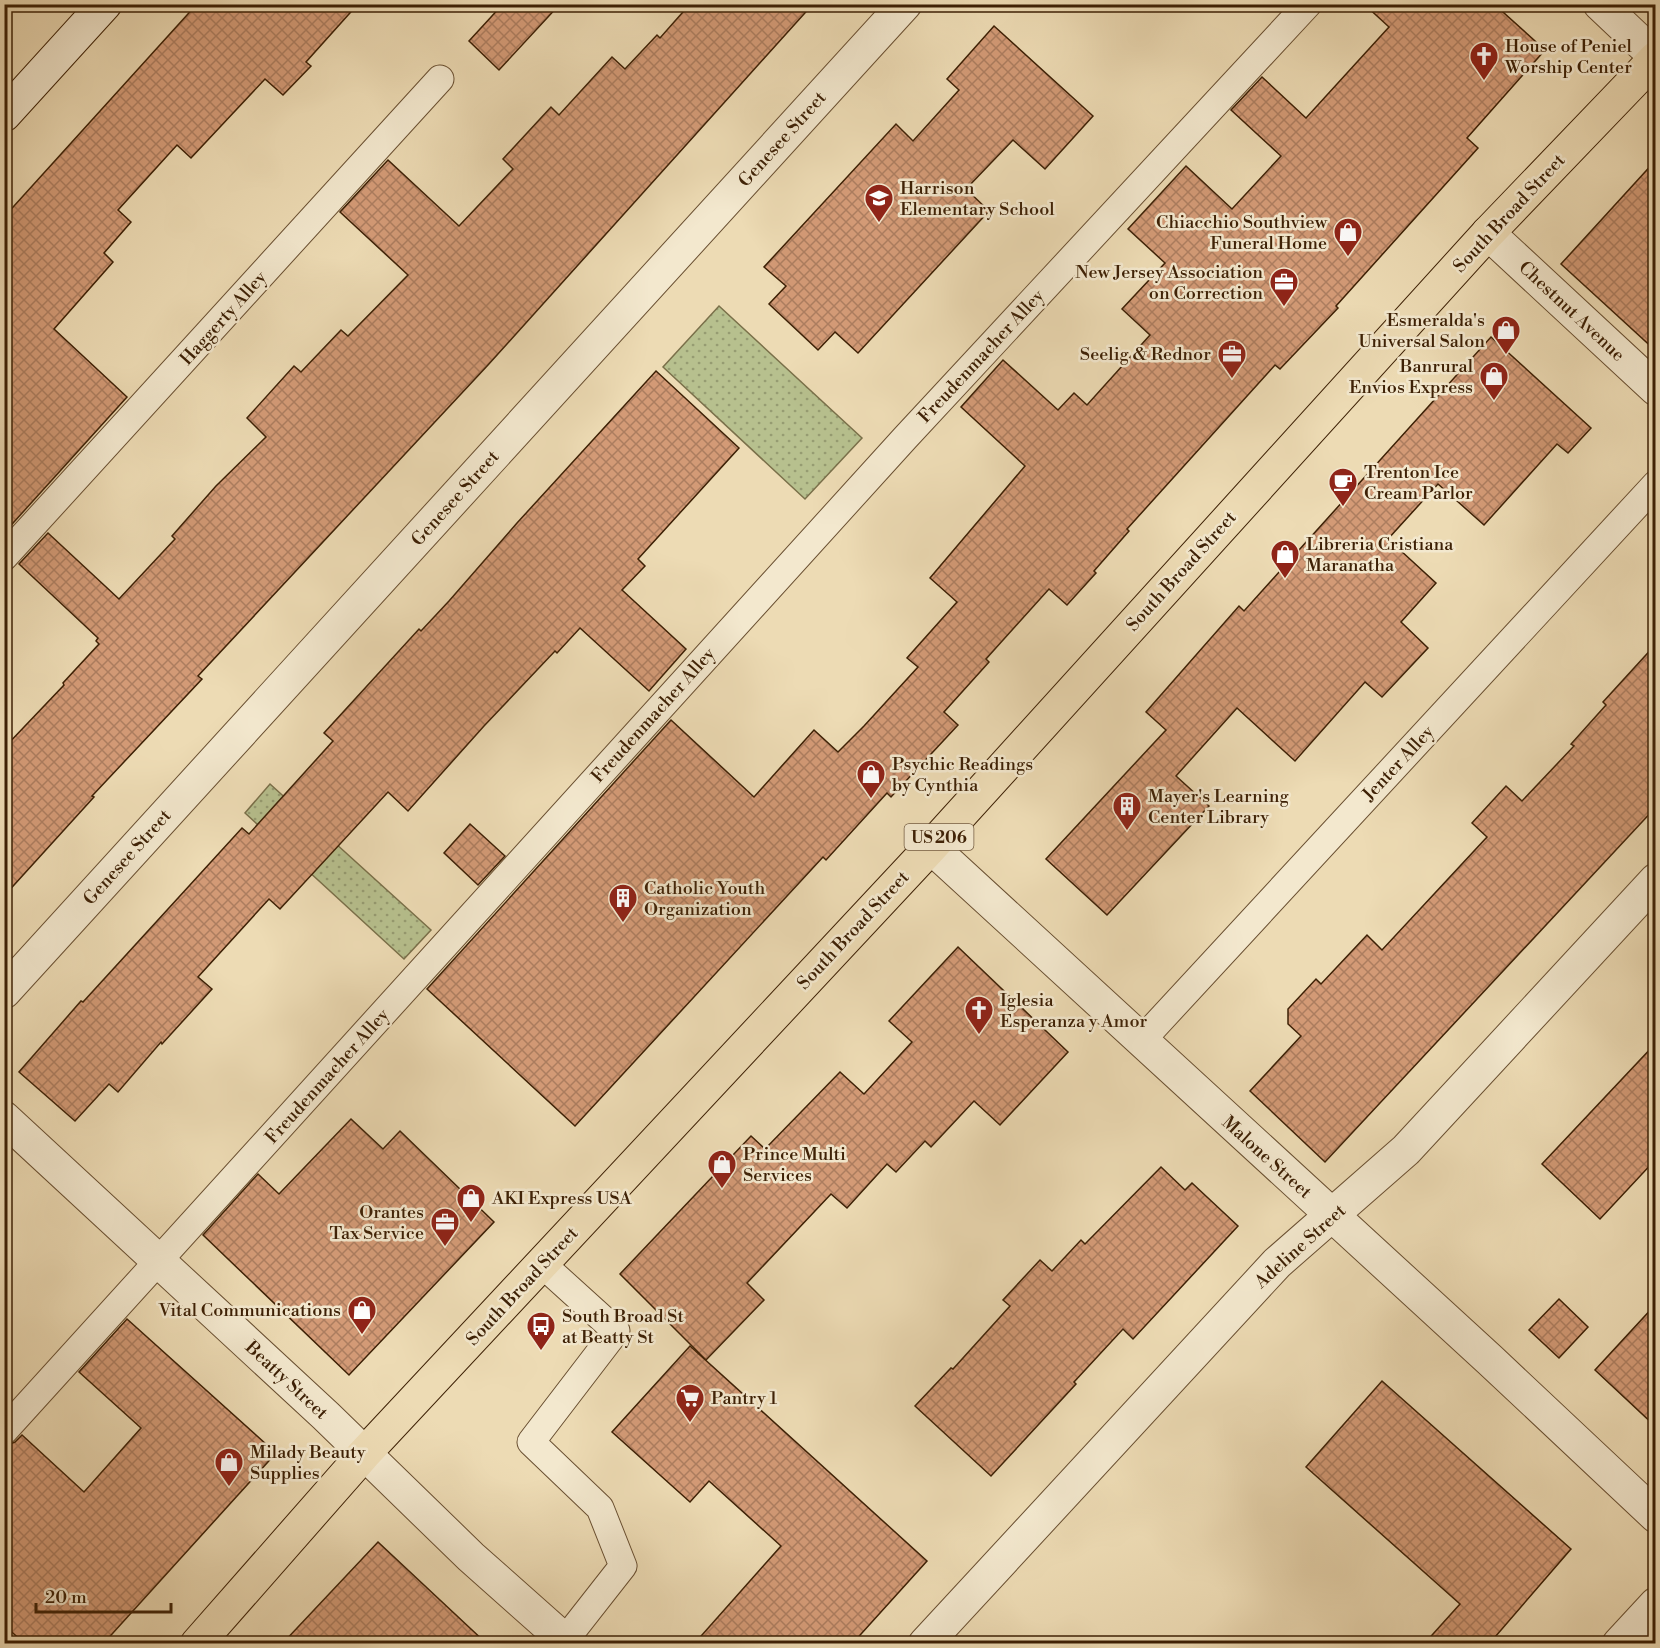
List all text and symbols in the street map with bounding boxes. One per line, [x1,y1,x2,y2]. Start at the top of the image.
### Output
place label: House of Peniel Worship Center [1504,35,1633,79]
church icon: House of Peniel Worship Center [1468,40,1500,82]
street label: Genesee Street [733,86,832,192]
street label: South Broad Street [1448,149,1571,277]
place label: Harrison Elementary School [900,177,1055,221]
school or university icon: Harrison Elementary School [863,182,895,224]
place label: Chiacchio Southview Funeral Home [1156,211,1328,255]
shop icon: Chiacchio Southview Funeral Home [1332,216,1364,258]
street label: Chestnut Avenue [1514,256,1630,366]
place label: New Jersey Association on Correction [1075,261,1263,305]
street label: Haggerty Alley [175,266,272,370]
office icon: New Jersey Association on Correction [1268,266,1300,308]
street label: Freudenmacher Alley [913,284,1049,428]
place label: Esmeralda's Universal Salon [1358,309,1485,353]
shop icon: Esmeralda's Universal Salon [1490,314,1522,356]
office icon: Seelig & Rednor [1216,338,1248,380]
place label: Seelig & Rednor [1080,343,1211,366]
place label: Banrural Envios Express [1349,355,1474,399]
shop icon: Banrural Envios Express [1478,360,1510,402]
street label: Genesee Street [406,445,505,551]
place label: Trenton Ice Cream Parlor [1364,461,1473,505]
cafe icon: Trenton Ice Cream Parlor [1327,466,1359,508]
street label: South Broad Street [1121,506,1242,636]
place label: Libreria Cristiana Maranatha [1306,533,1454,577]
shop icon: Libreria Cristiana Maranatha [1269,538,1301,580]
street label: Freudenmacher Alley [586,643,720,788]
street label: Jenter Alley [1357,721,1439,807]
place label: Psychic Readings by Cynthia [892,753,1033,797]
shop icon: Psychic Readings by Cynthia [855,758,887,800]
place label: Mayer's Learning Center Library [1148,785,1289,829]
building icon: Mayer's Learning Center Library [1111,790,1143,832]
street label: Genesee Street [78,804,177,910]
road number: US 206 [904,824,974,850]
street label: South Broad Street [792,866,915,994]
place label: Catholic Youth Organization [644,877,765,921]
building icon: Catholic Youth Organization [607,882,639,924]
place label: Iglesia Esperanza y Amor [1000,989,1147,1033]
church icon: Iglesia Esperanza y Amor [963,994,995,1036]
street label: Freudenmacher Alley [260,1004,394,1149]
street label: Malone Street [1217,1111,1317,1204]
place label: Prince Multi Services [743,1143,846,1187]
shop icon: Prince Multi Services [706,1148,738,1190]
shop icon: AKI Express USA [455,1182,487,1224]
place label: AKI Express USA [491,1187,632,1210]
street label: Adeline Street [1249,1199,1351,1294]
place label: Orantes Tax Service [329,1201,424,1245]
office icon: Orantes Tax Service [429,1206,461,1248]
street label: South Broad Street [461,1222,584,1350]
shop icon: Vital Communications [346,1294,378,1336]
place label: Vital Communications [157,1299,341,1322]
place label: South Broad St at Beatty St [562,1305,684,1349]
bus stop icon: South Broad St at Beatty St [525,1310,557,1352]
street label: Beatty Street [240,1335,333,1425]
supermarket icon: Pantry 1 [674,1382,706,1424]
place label: Pantry 1 [711,1387,777,1410]
place label: Milady Beauty Supplies [250,1441,366,1485]
shop icon: Milady Beauty Supplies [213,1446,245,1488]
scale bar [36,1576,171,1614]
text: 20 m [45,1586,87,1609]

